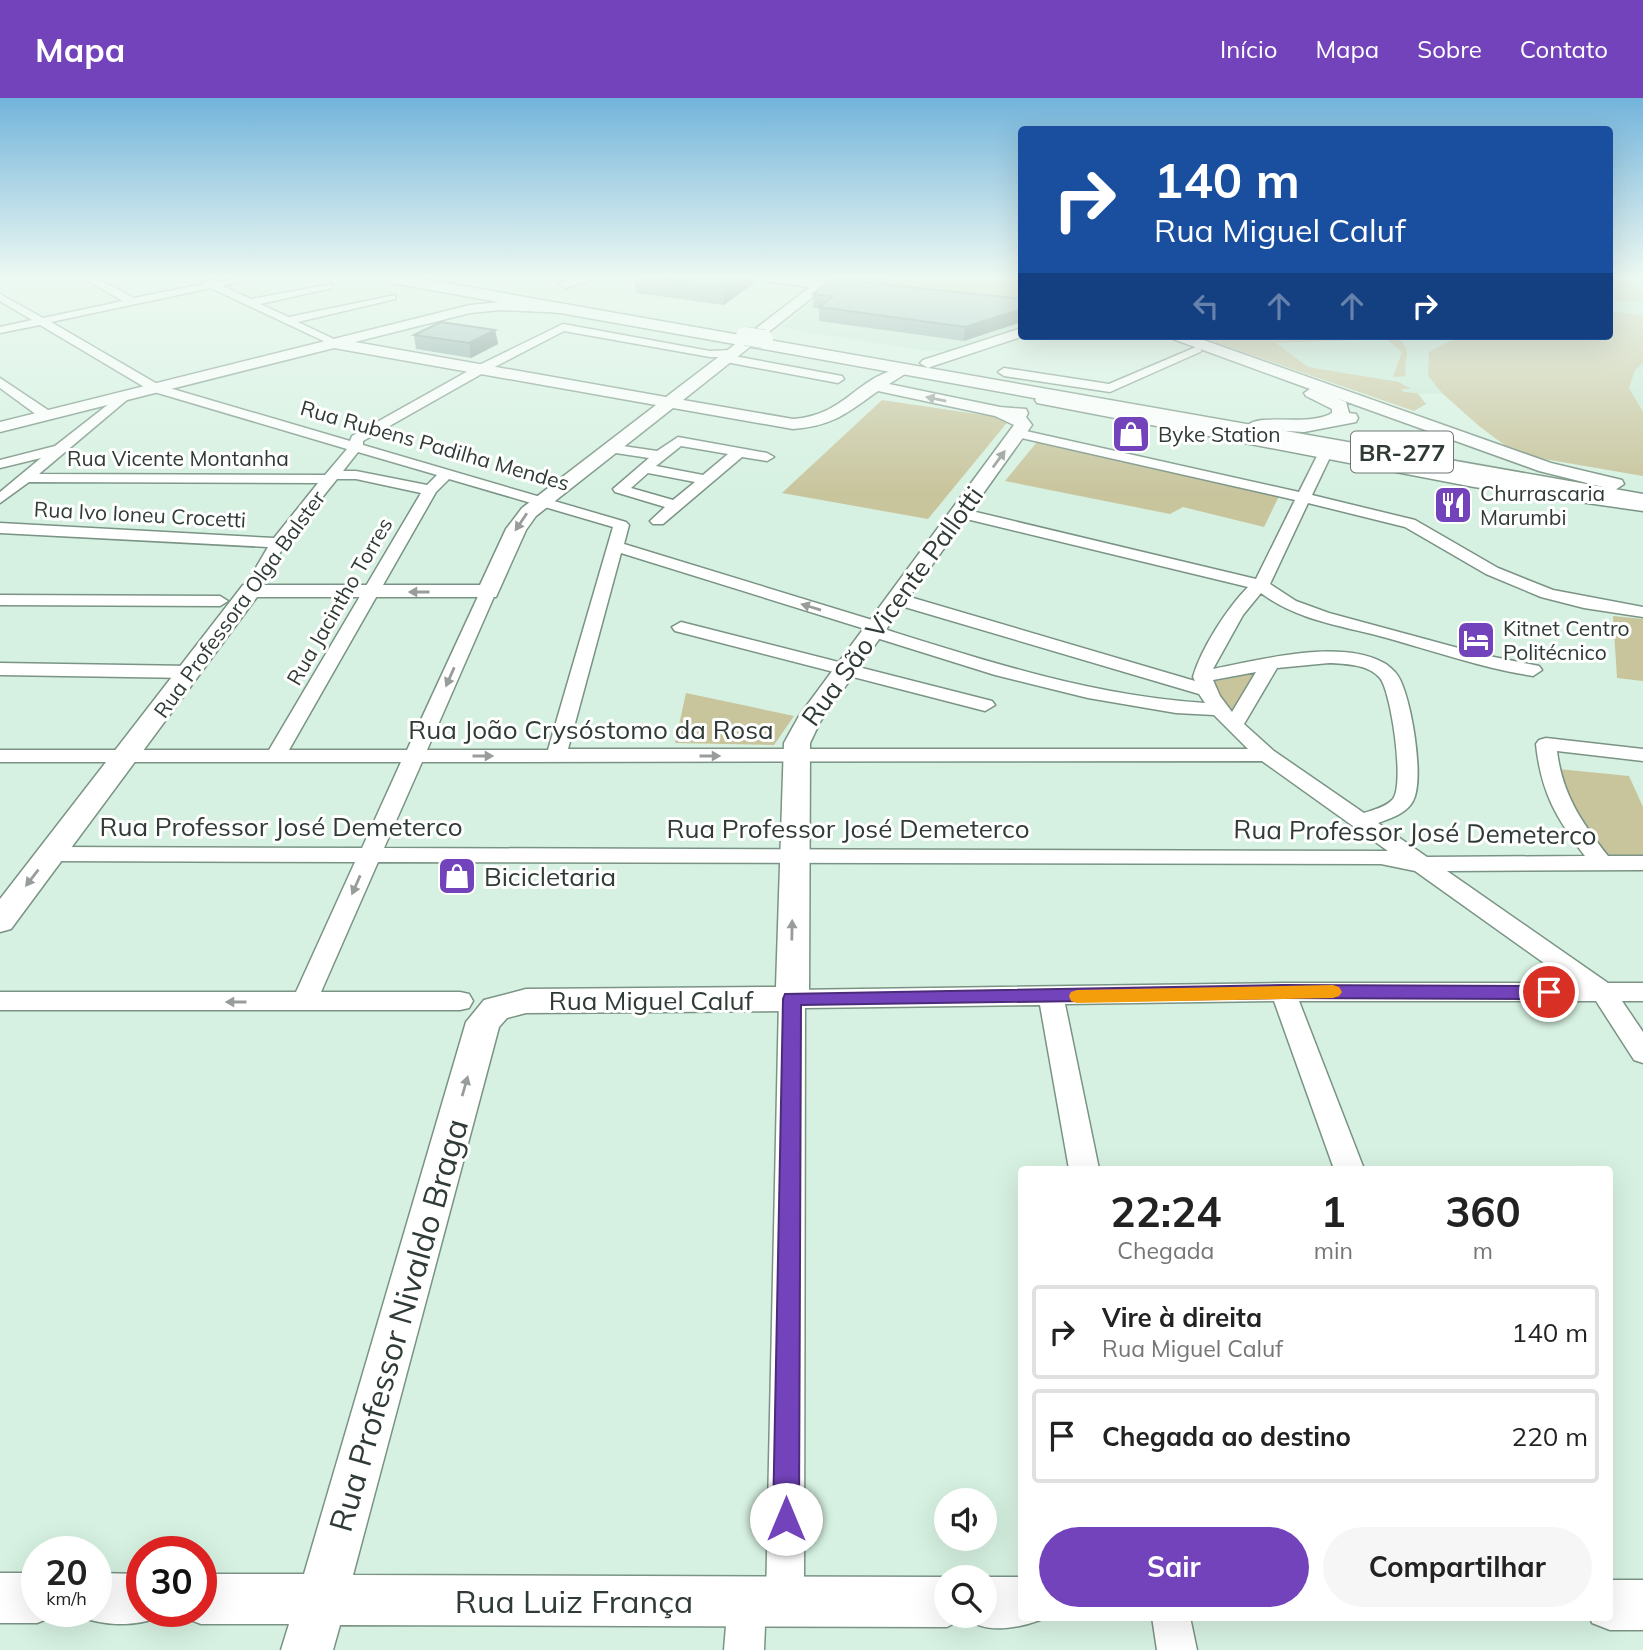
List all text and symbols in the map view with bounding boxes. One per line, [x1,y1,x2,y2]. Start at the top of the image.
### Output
text: Mapa [35,29,125,70]
text: Início [1220,34,1277,64]
text: Mapa [1315,34,1379,64]
text: Sobre [1417,34,1482,64]
text: Contato [1520,34,1608,64]
text: 140 m [1154,149,1300,210]
icon: right [1039,154,1130,245]
text: Rua Miguel Caluf [1154,210,1406,250]
icon: left [1187,287,1225,325]
icon: ahead [1260,287,1298,325]
icon: ahead [1333,287,1371,325]
icon: right [1406,287,1444,325]
one-way arrow [925,393,947,404]
street label: Rua Rubens Padilha Mendes [298,394,572,496]
shop icon: Byke Station [1110,413,1152,455]
place label: Byke Station [1158,421,1281,447]
road number: BR-277 [1351,432,1453,472]
street label: Rua Vicente Montanha [67,445,289,471]
one-way arrow [992,450,1006,468]
street label: Rua São Vicente Pallotti [794,480,990,732]
place label: Churrascaria Marumbi [1480,480,1605,530]
restaurant icon: Churrascaria Marumbi [1432,484,1474,526]
street label: Rua Professora Olga Balster [148,485,330,723]
street label: Rua Ivo Ioneu Crocetti [33,495,247,533]
street label: Rua Jacintho Torres [280,513,398,689]
one-way arrow [514,513,528,531]
one-way arrow [408,586,430,598]
one-way arrow [800,601,821,611]
place label: Kitnet Centro Politécnico [1503,615,1629,665]
hotel icon: Kitnet Centro Politécnico [1455,619,1497,661]
one-way arrow [444,667,456,687]
street label: Rua João Crysóstomo da Rosa [408,713,774,746]
one-way arrow [472,750,494,762]
one-way arrow [699,750,721,762]
street label: Rua Professor José Demeterco [99,810,463,843]
street label: Rua Professor José Demeterco [666,812,1030,845]
street label: Rua Professor José Demeterco [1233,812,1597,852]
shop icon: Bicicletaria [436,855,478,897]
place label: Bicicletaria [484,860,616,893]
one-way arrow [25,869,40,887]
one-way arrow [350,875,362,895]
one-way arrow [787,919,798,941]
pin [1519,962,1579,1022]
icon: arrive [1530,973,1568,1011]
street label: Rua Miguel Caluf [549,984,755,1017]
one-way arrow [225,996,247,1008]
one-way arrow [460,1074,471,1096]
street label: Rua Professor Nivaldo Braga [320,1114,476,1536]
text: 22:24 [1110,1185,1221,1238]
text: 1 [1321,1185,1346,1238]
text: 360 [1445,1185,1521,1238]
text: Chegada [1117,1236,1214,1265]
text: min [1314,1236,1353,1265]
text: m [1473,1236,1493,1265]
text: Vire à direita [1102,1301,1262,1334]
icon: right [1043,1313,1081,1351]
text: 140 m [1512,1316,1588,1349]
text: Rua Miguel Caluf [1102,1334,1283,1363]
icon: arrive [1043,1417,1081,1455]
text: Chegada ao destino [1102,1420,1351,1453]
text: 220 m [1512,1420,1588,1453]
position arrow [749,1482,823,1556]
map controls [934,1488,997,1628]
button: sound [934,1488,997,1551]
button: Sair [1039,1527,1309,1607]
button: Compartilhar [1323,1527,1592,1607]
speed limit sign: 30 [126,1536,217,1627]
text: 20 [45,1550,88,1594]
button: search [934,1565,997,1628]
street label: Rua Luiz França [455,1581,693,1621]
text: km/h [46,1587,87,1610]

